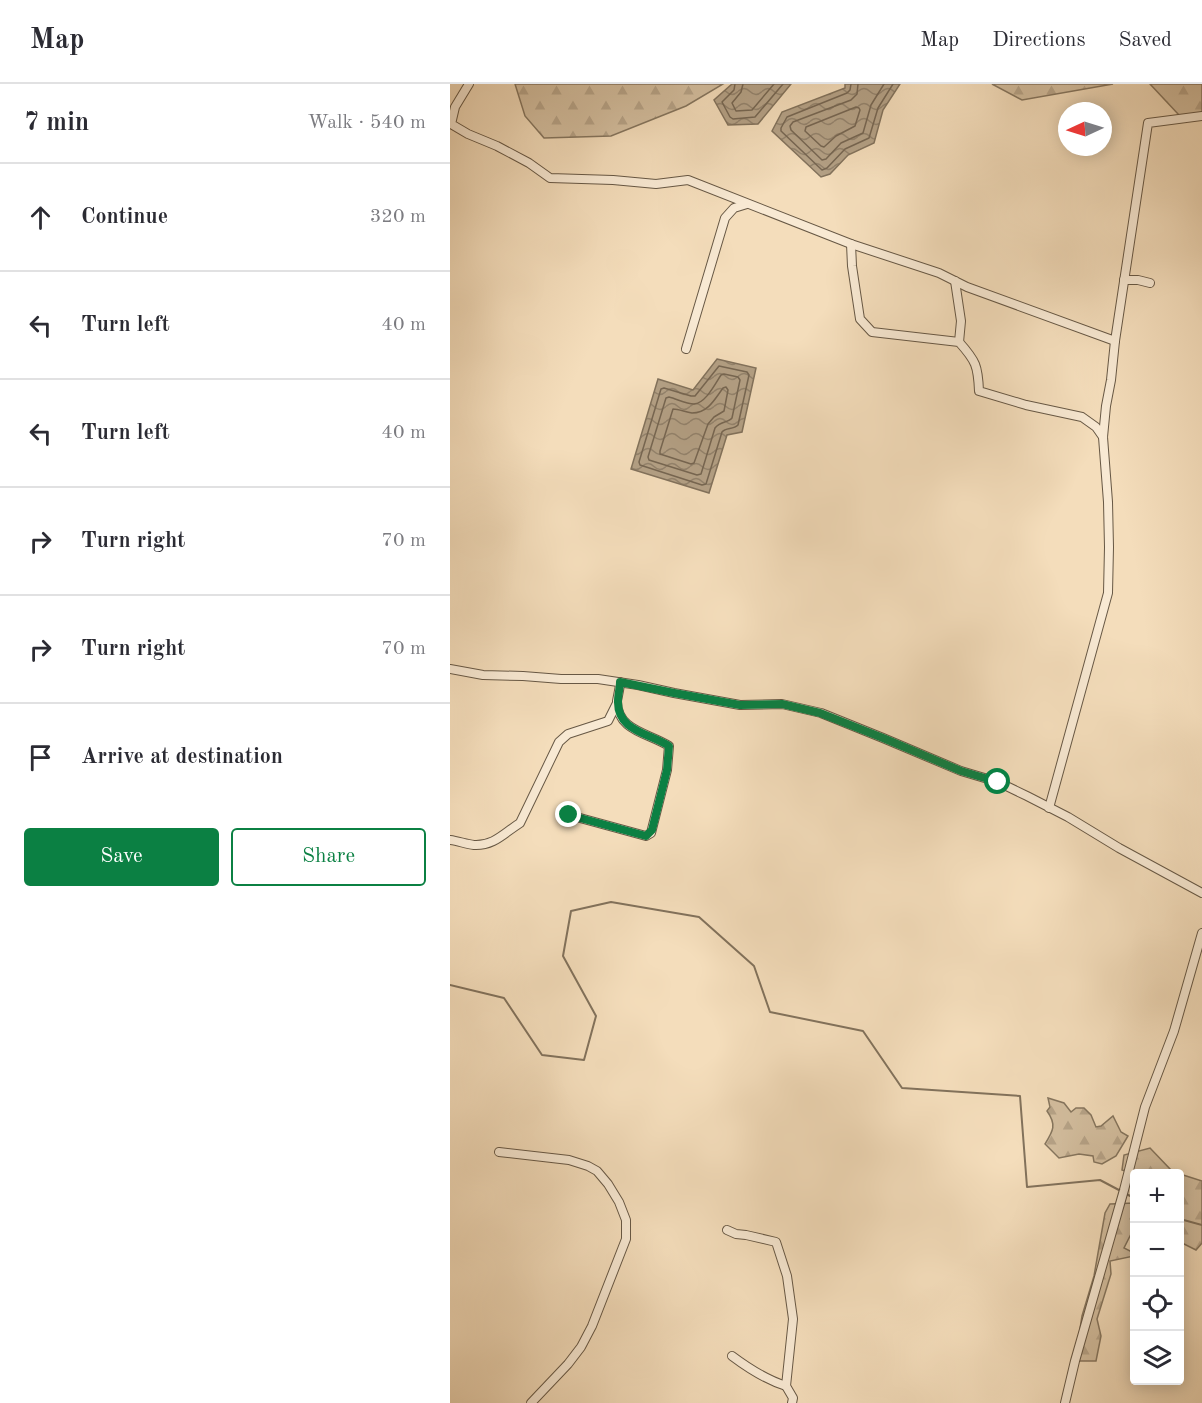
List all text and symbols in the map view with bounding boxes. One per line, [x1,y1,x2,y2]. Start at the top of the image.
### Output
text: Map [30,27,84,55]
text: Map [920,30,959,51]
text: Directions [992,30,1086,51]
text: Saved [1119,30,1172,51]
north arrow [1058,102,1112,156]
text: 7 min [24,110,89,136]
text: Walk · 540 m [307,113,426,133]
icon: ahead [24,201,57,234]
text: Continue [81,206,168,228]
text: 320 m [370,207,426,227]
icon: left [24,309,57,342]
text: Turn left [81,314,170,336]
text: 40 m [381,315,426,335]
icon: left [24,417,57,450]
text: Turn left [81,422,170,444]
text: 40 m [381,423,426,443]
icon: right [24,525,57,558]
text: Turn right [81,530,185,552]
text: 70 m [381,531,426,551]
icon: right [24,633,57,666]
text: Turn right [81,638,185,660]
text: 70 m [381,639,426,659]
icon: arrive [24,741,57,774]
text: Arrive at destination [81,746,283,768]
route start [984,768,1010,794]
route end [555,801,581,827]
button: Save [24,828,219,886]
button: Share [231,828,426,886]
map controls [1130,1169,1184,1385]
button: + [1130,1169,1184,1223]
button: − [1130,1223,1184,1277]
button: locate [1130,1277,1184,1331]
button: layers [1130,1331,1184,1385]

